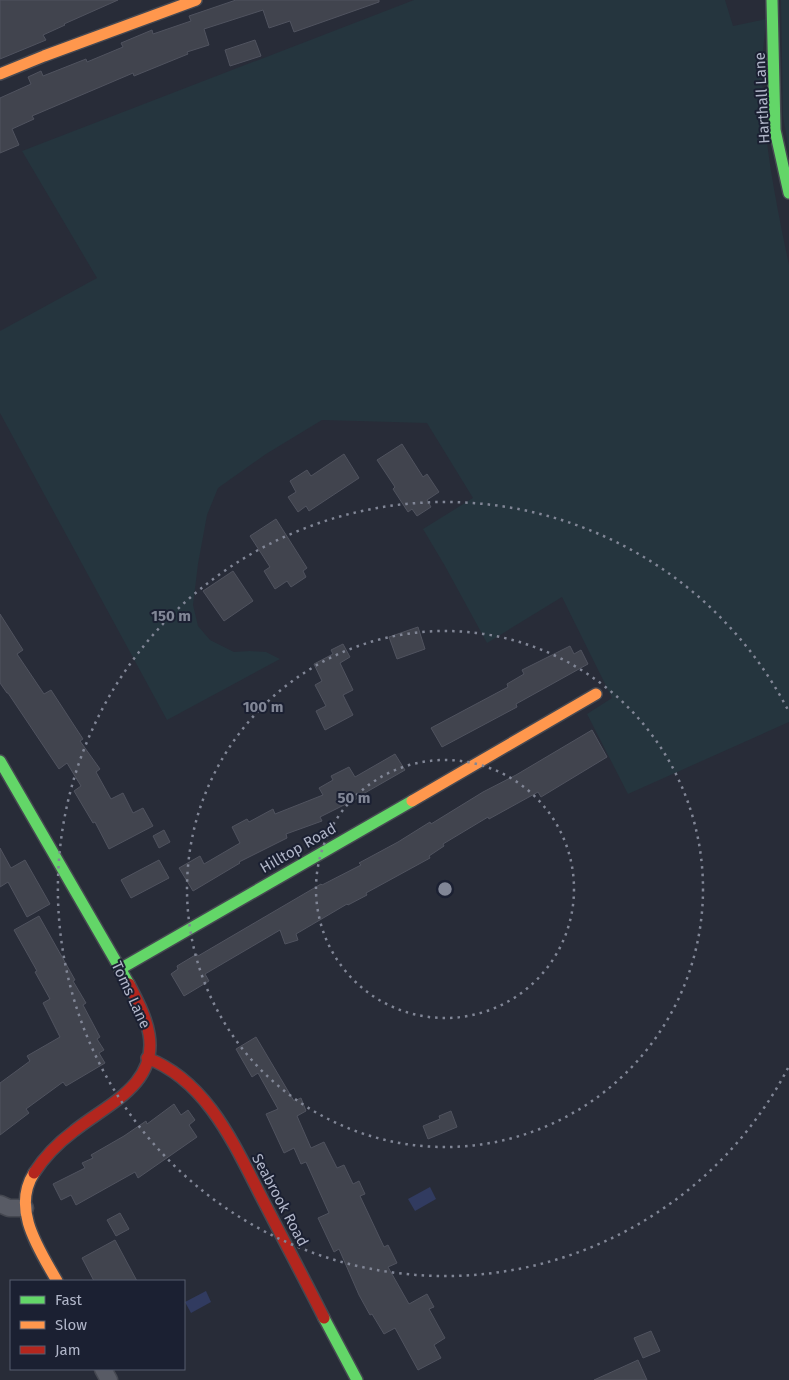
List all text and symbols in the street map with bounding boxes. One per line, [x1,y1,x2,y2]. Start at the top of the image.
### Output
street label: Harthall Lane [751,52,773,144]
text: 150 m [151,607,191,625]
text: 100 m [243,698,283,716]
text: 50 m [337,789,371,807]
street label: Hilltop Road [257,819,339,877]
centre of rings [436,880,454,898]
street label: Toms Lane [108,959,154,1031]
street label: Seabrook Road [248,1151,312,1249]
legend [10,1280,185,1370]
text: Fast [55,1291,82,1309]
text: Slow [55,1316,87,1334]
text: Jam [55,1341,81,1359]

